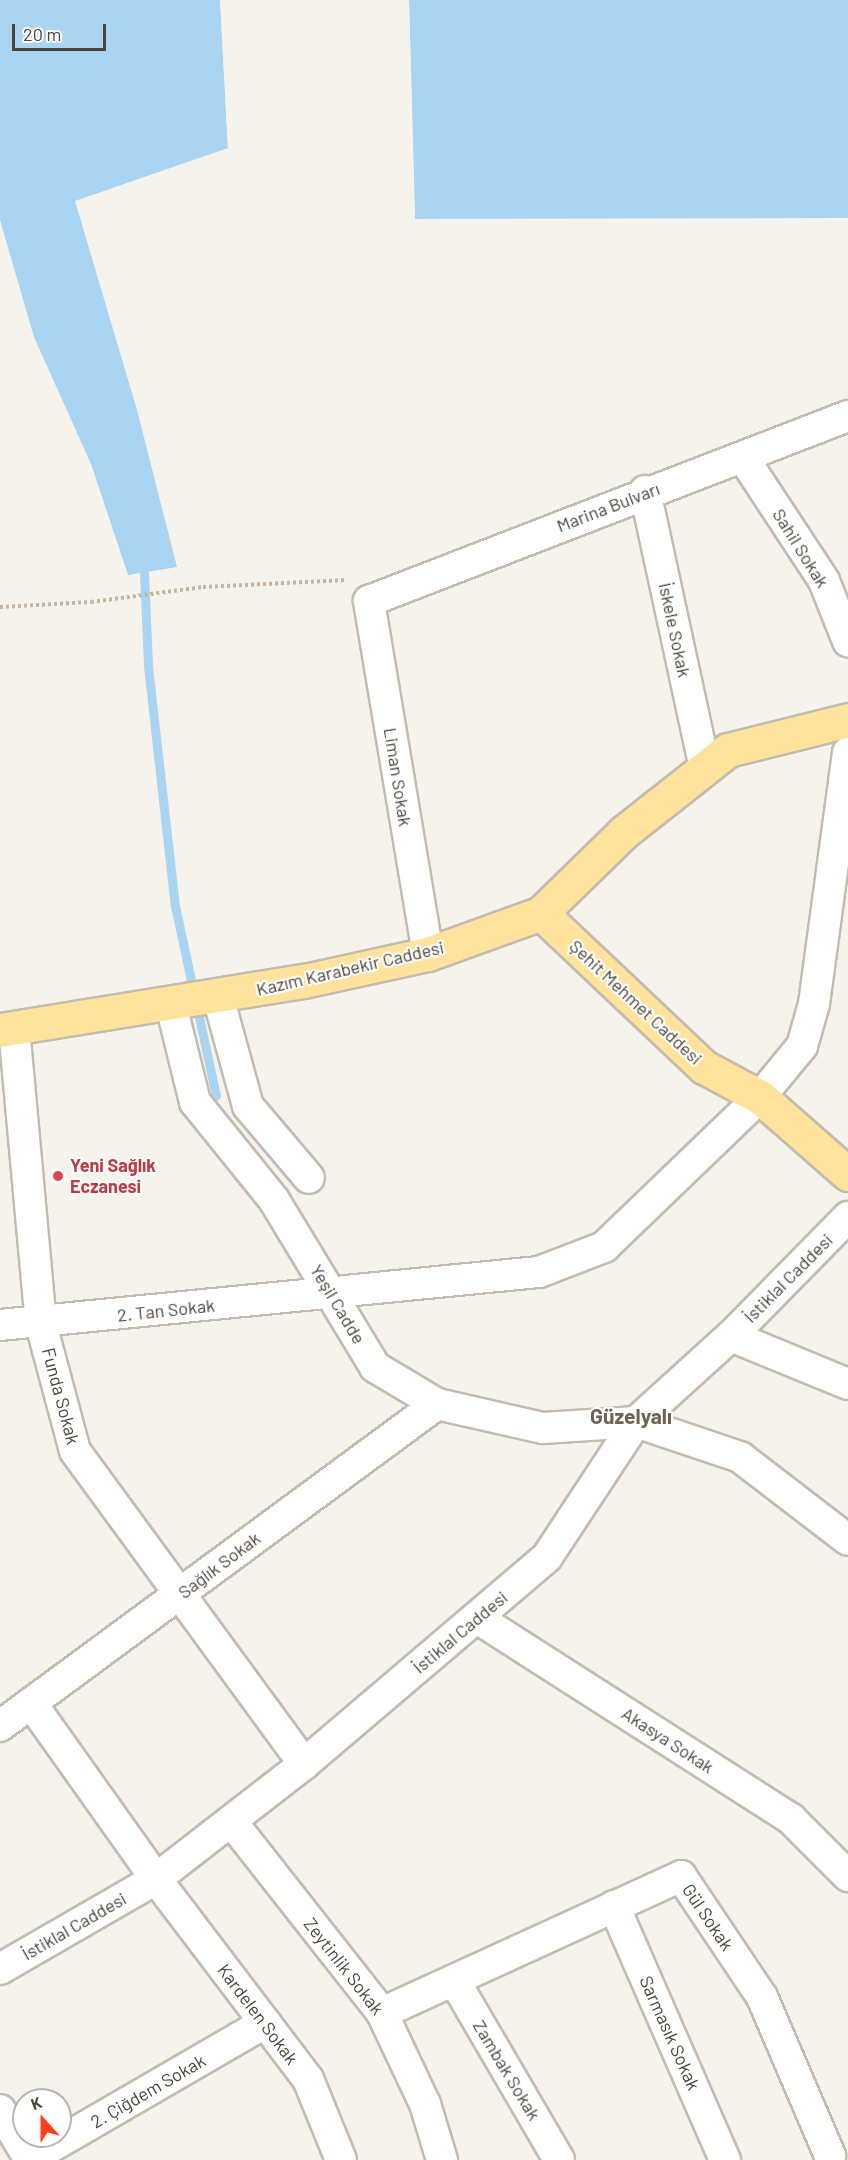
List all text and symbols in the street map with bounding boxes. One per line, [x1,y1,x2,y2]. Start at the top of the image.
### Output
scale bar [15,12,110,50]
text: 20 m [23,23,61,45]
street label: Marina Bulvarı [554,477,662,537]
street label: Sahil Sokak [768,504,834,592]
street label: İskele Sokak [654,581,696,679]
street label: Liman Sokak [380,726,416,828]
street label: Şehit Mehmet Caddesi [565,935,707,1069]
street label: Kazım Karabekir Caddesi [254,936,446,1000]
place label: Yeni Sağlık Eczanesi [70,1155,156,1198]
marker: Yeni Sağlık Eczanesi [51,1169,65,1183]
street label: İstiklal Caddesi [739,1229,837,1327]
street label: Yeşil Cadde [306,1260,370,1348]
street label: 2. Tan Sokak [116,1294,216,1326]
street label: Funda Sokak [38,1345,84,1447]
district label: Güzelyalı [590,1403,672,1429]
street label: Sağlık Sokak [174,1527,264,1603]
street label: İstiklal Caddesi [408,1586,512,1678]
street label: Akasya Sokak [618,1702,718,1778]
street label: Gül Sokak [678,1880,738,1954]
street label: İstiklal Caddesi [18,1887,130,1965]
street label: Zeytinlik Sokak [299,1913,389,2019]
street label: Kardelen Sokak [213,1959,303,2069]
street label: Sarmasık Sokak [635,1973,705,2093]
street label: Zambak Sokak [469,2016,545,2124]
street label: 2. Çiğdem Sokak [87,2049,209,2133]
north arrow [12,2088,72,2148]
text: K [28,2092,44,2113]

